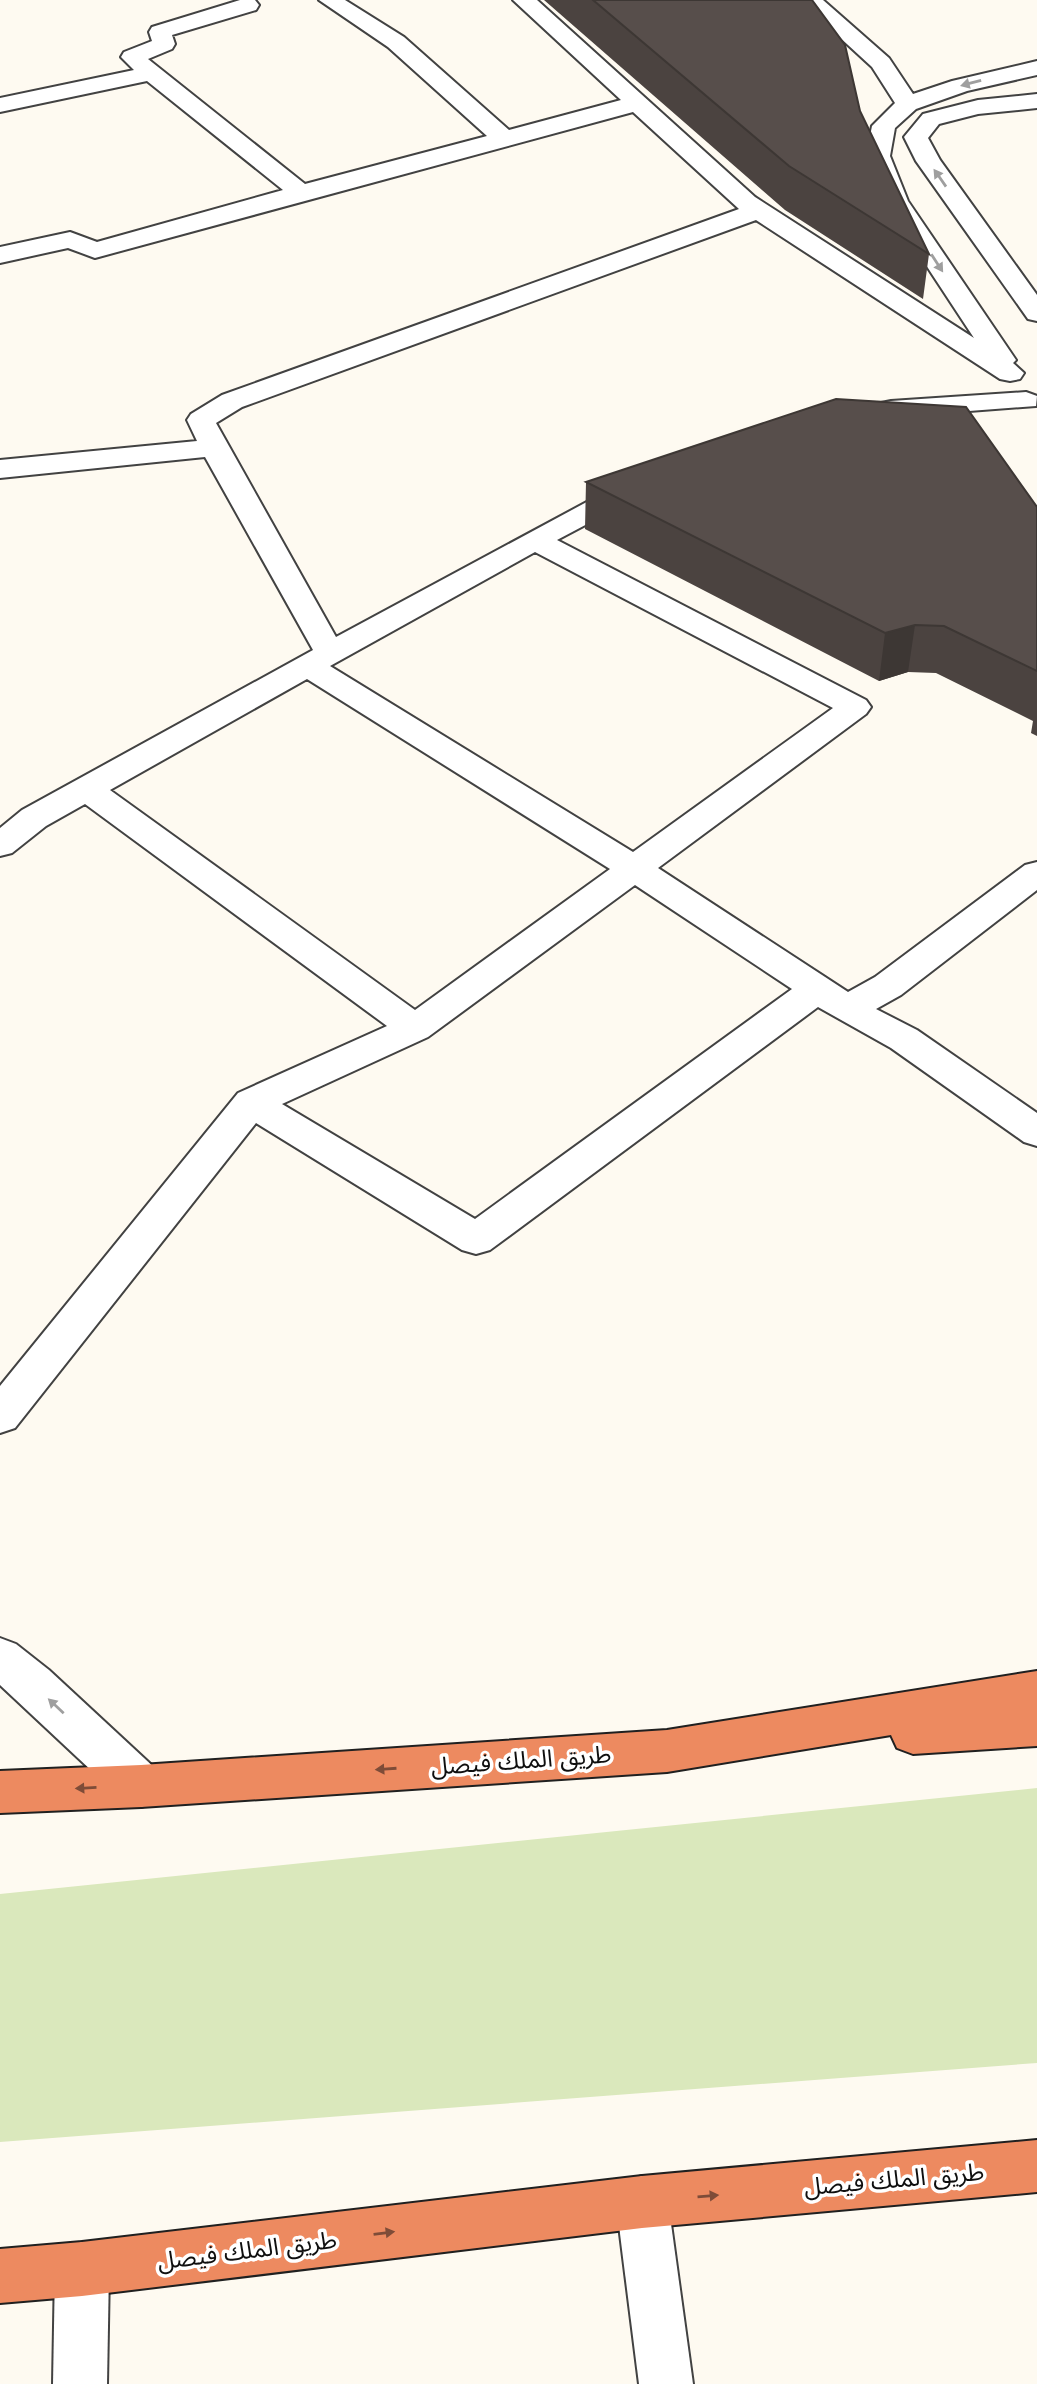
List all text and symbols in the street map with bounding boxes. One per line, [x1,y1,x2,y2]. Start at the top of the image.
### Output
one-way arrow [959,78,981,89]
one-way arrow [934,169,947,188]
one-way arrow [931,253,944,273]
one-way arrow [48,1698,65,1714]
street label: طريق الملك فيصل [430,1739,612,1782]
one-way arrow [375,1764,397,1775]
one-way arrow [75,1783,97,1794]
street label: طريق الملك فيصل [803,2157,985,2202]
one-way arrow [697,2190,719,2201]
street label: طريق الملك فيصل [156,2225,338,2276]
one-way arrow [373,2227,395,2238]

